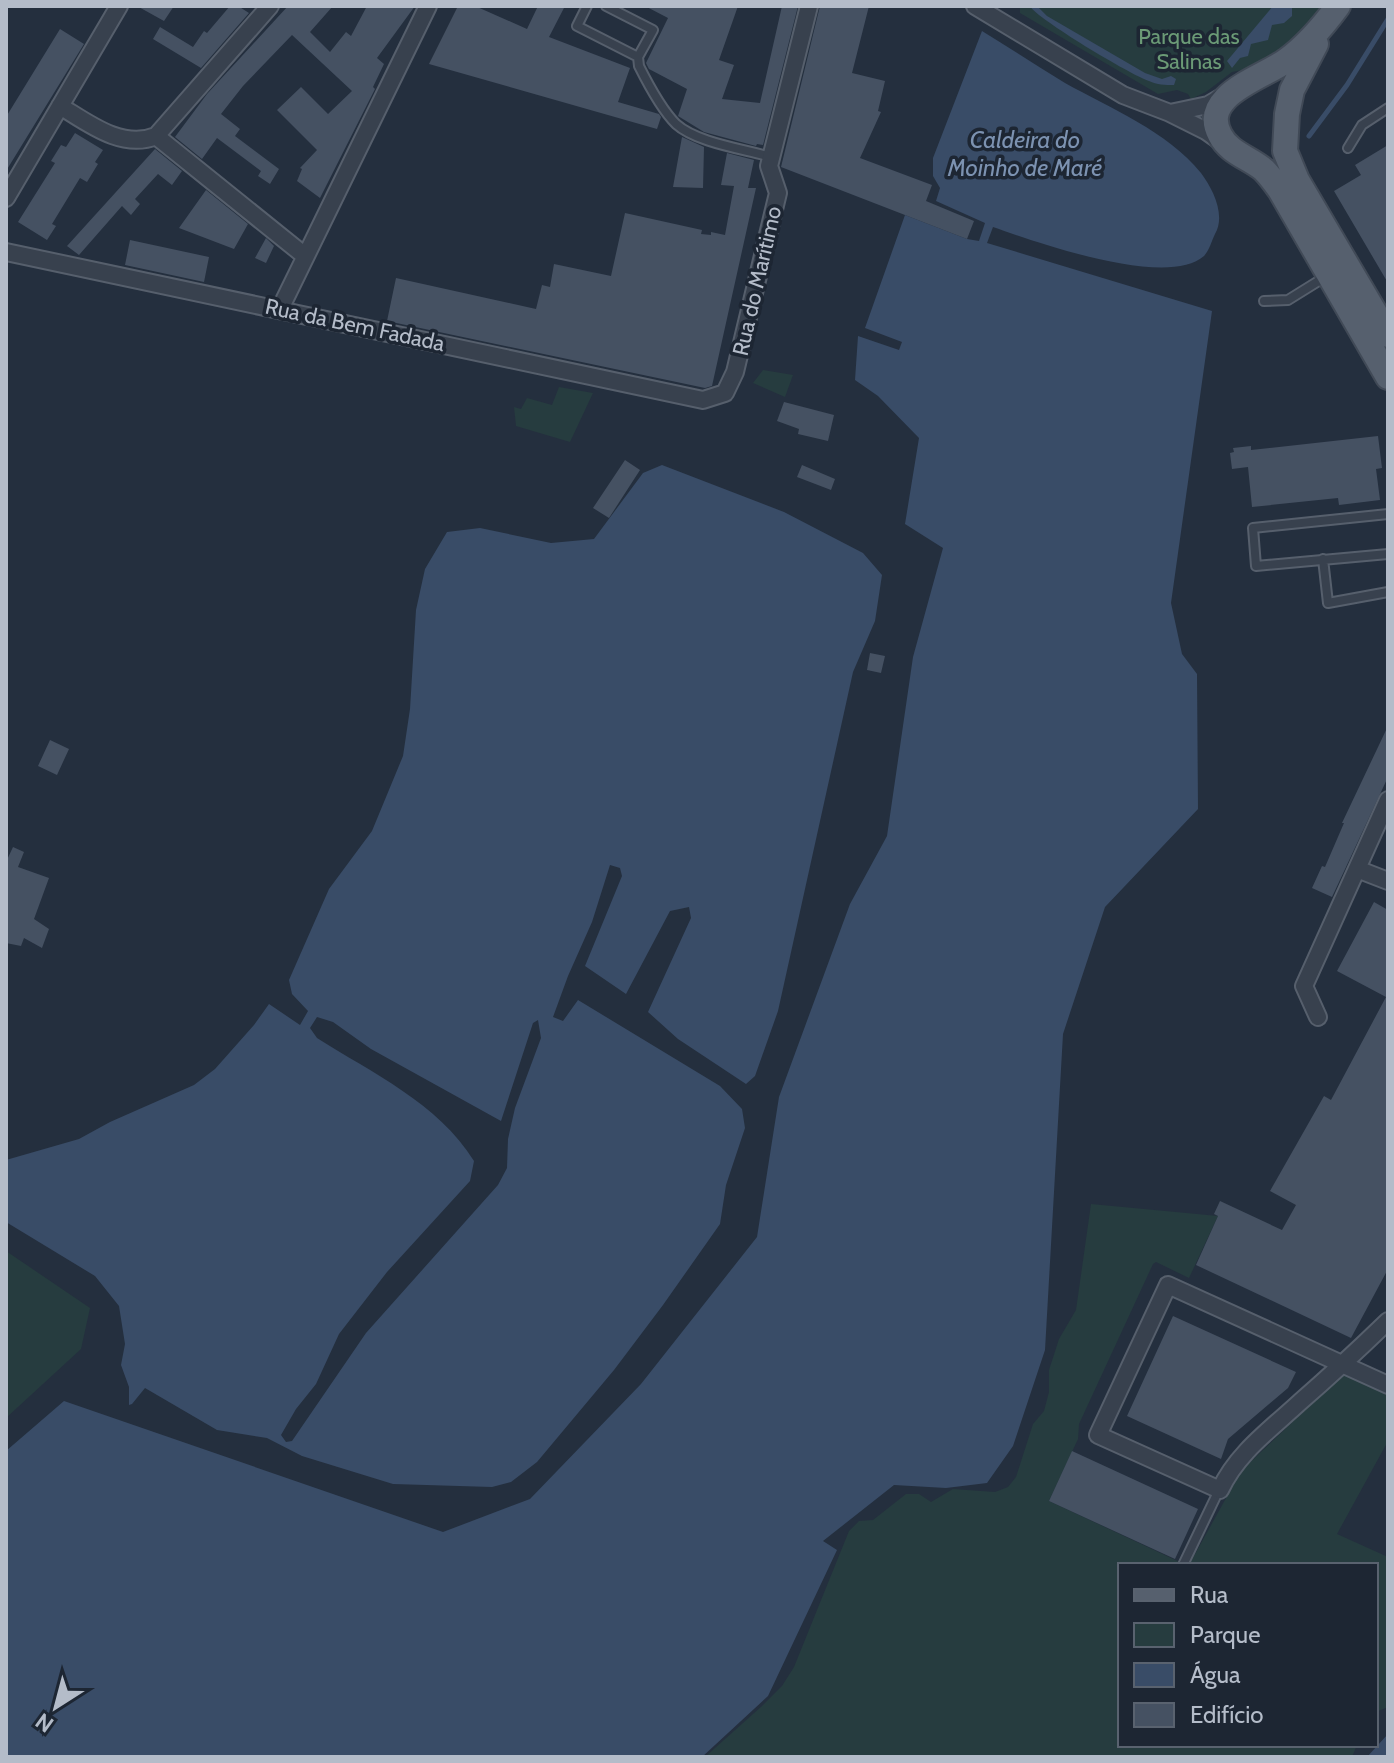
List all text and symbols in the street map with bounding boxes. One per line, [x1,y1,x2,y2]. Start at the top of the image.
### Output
park label: Parque das Salinas [1138,23,1240,75]
water label: Caldeira do Moinho de Maré [947,125,1102,182]
street label: Rua do Marítimo [727,204,787,358]
street label: Rua da Bem Fadada [263,293,448,357]
legend [1118,1563,1378,1747]
text: Rua [1190,1580,1229,1609]
text: Parque [1190,1620,1260,1649]
text: Água [1190,1660,1241,1689]
north arrow [16,1667,96,1747]
text: Edifício [1190,1700,1264,1729]
text: N [30,1707,59,1738]

